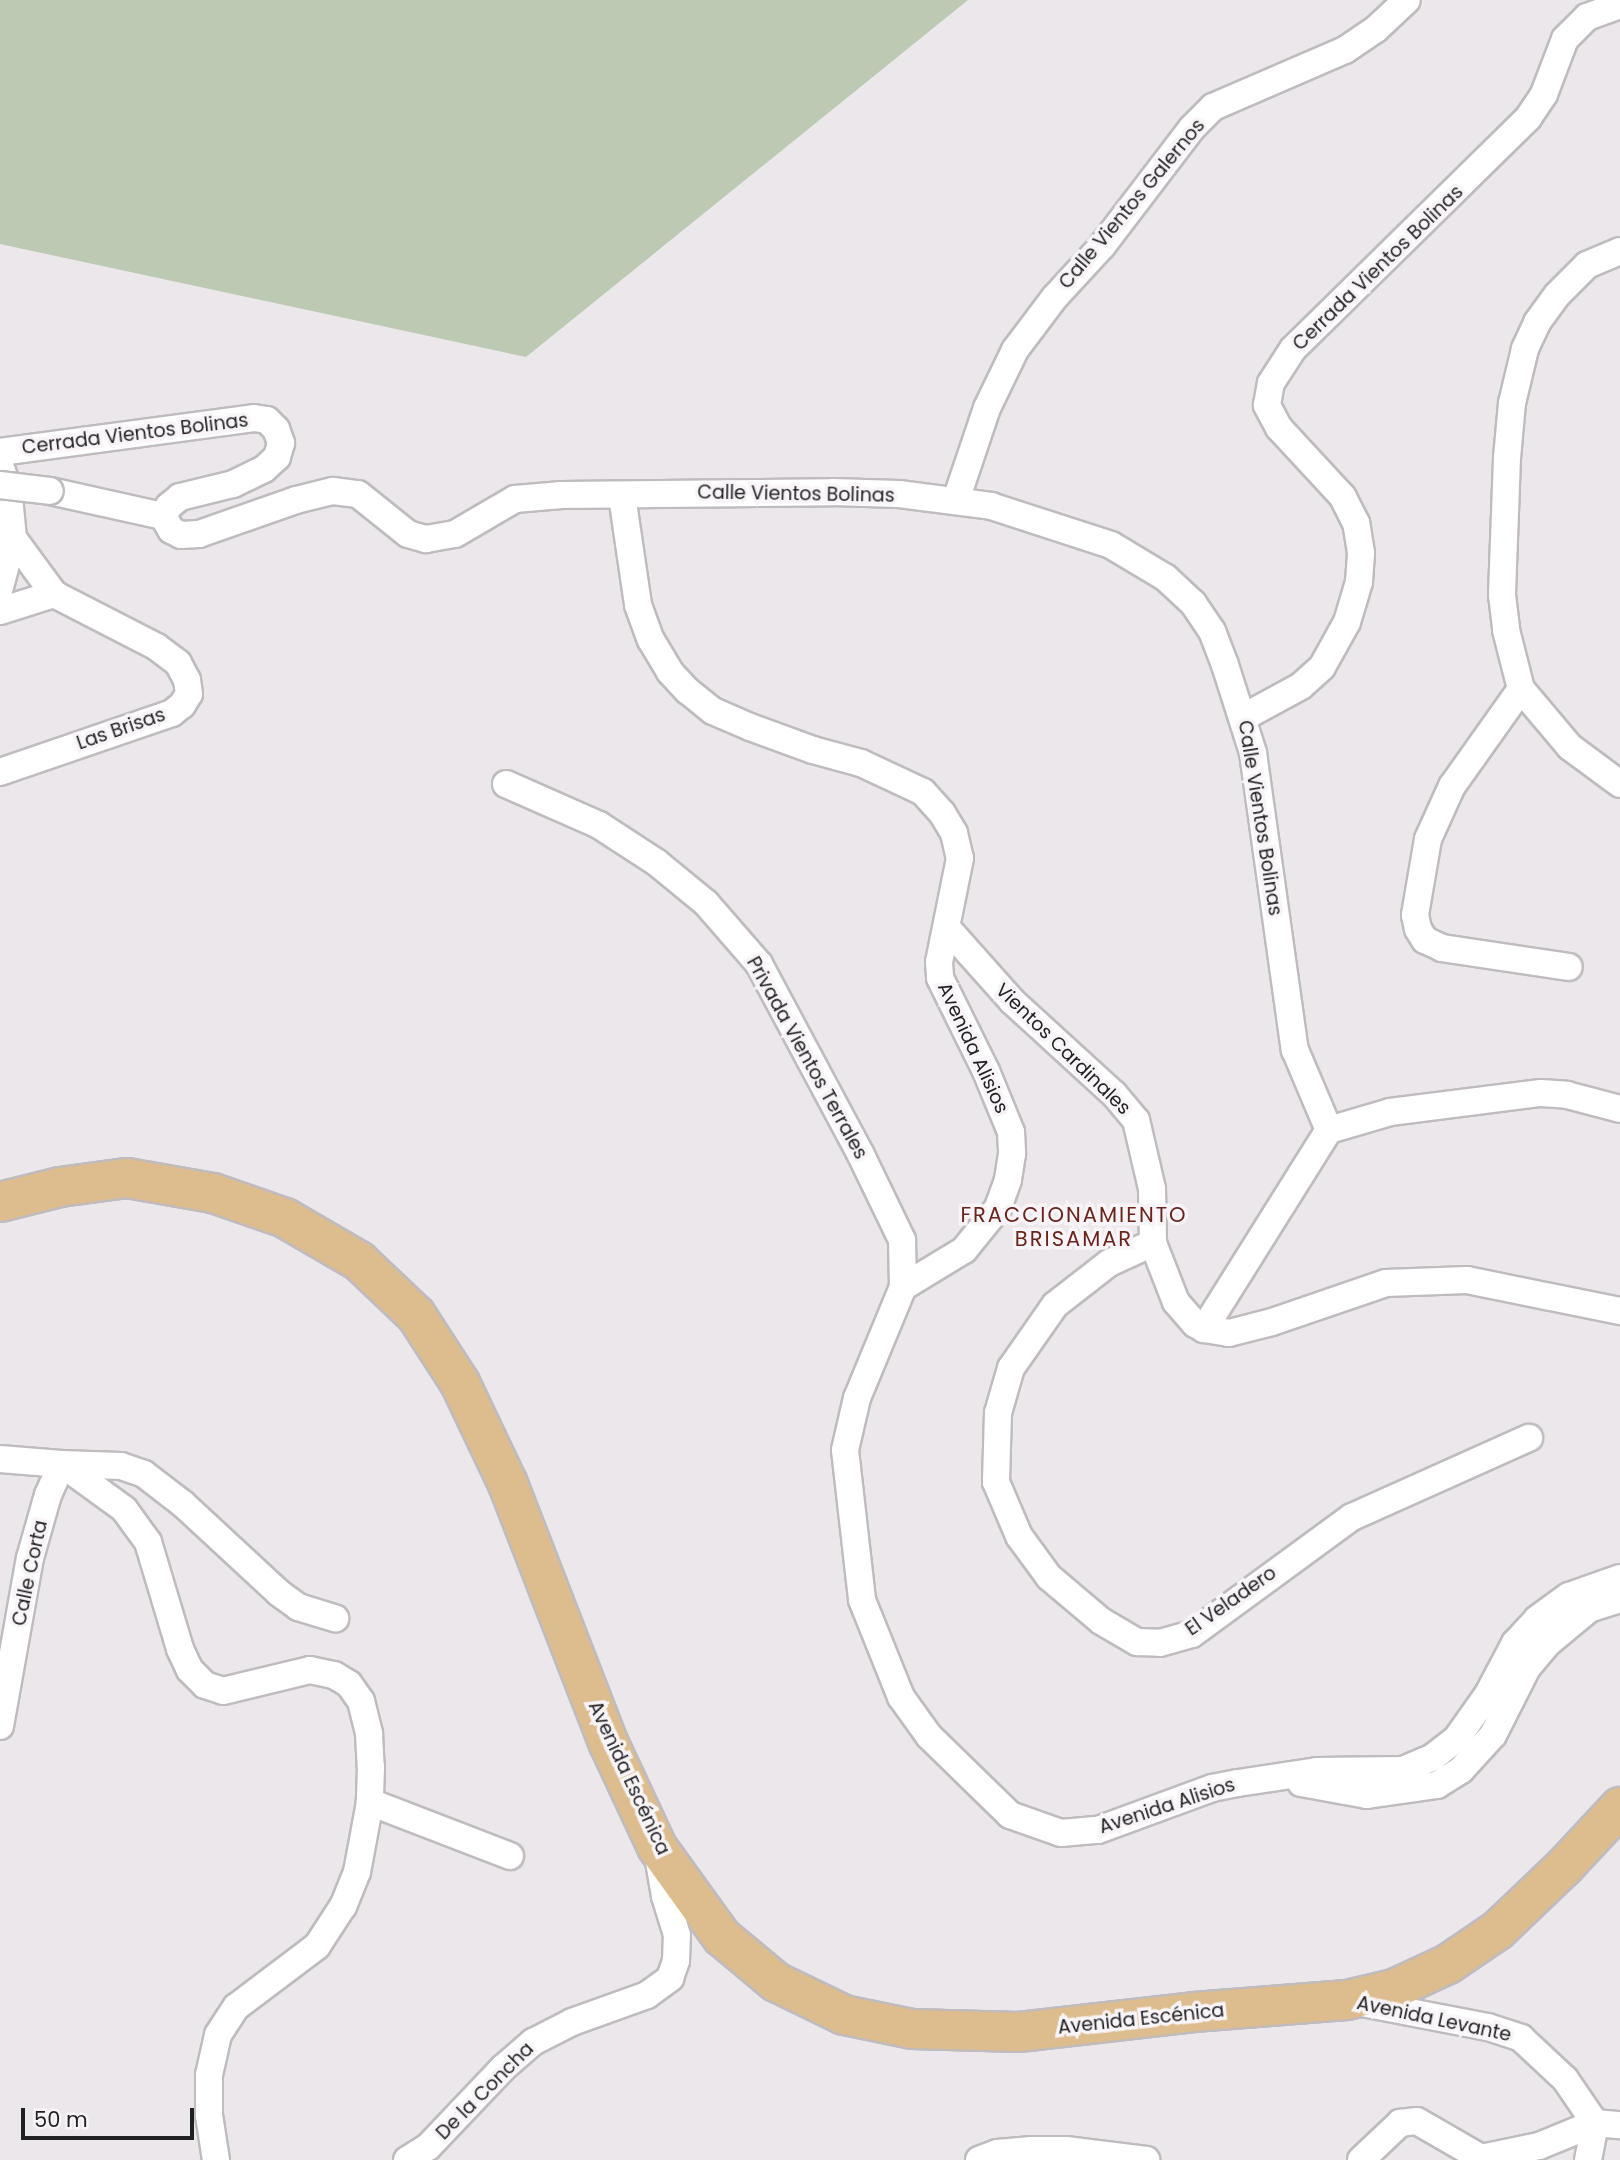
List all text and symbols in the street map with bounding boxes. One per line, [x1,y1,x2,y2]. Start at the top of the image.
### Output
street label: Calle Vientos Galernos [1054,114,1210,294]
street label: Cerrada Vientos Bolinas [1288,181,1468,355]
street label: Cerrada Vientos Bolinas [21,409,249,459]
street label: Calle Vientos Bolinas [697,481,895,507]
street label: Las Brisas [74,703,168,755]
street label: Calle Vientos Bolinas [1233,719,1287,917]
street label: Privada Vientos Terrales [742,953,872,1163]
street label: Avenida Alisios [933,979,1013,1117]
street label: Vientos Cardinales [991,979,1135,1119]
district label: FRACCIONAMIENTO BRISAMAR [962,1202,1186,1252]
street label: Calle Corta [8,1518,52,1628]
street label: El Veladero [1181,1561,1281,1641]
street label: Avenida Escénica [583,1697,675,1859]
street label: Avenida Alisios [1096,1773,1238,1839]
street label: Avenida Levante [1355,1992,1513,2046]
street label: Avenida Escénica [1057,1999,1225,2039]
street label: De la Concha [432,2038,538,2144]
scale bar [24,2094,198,2138]
text: 50 m [34,2105,88,2134]

